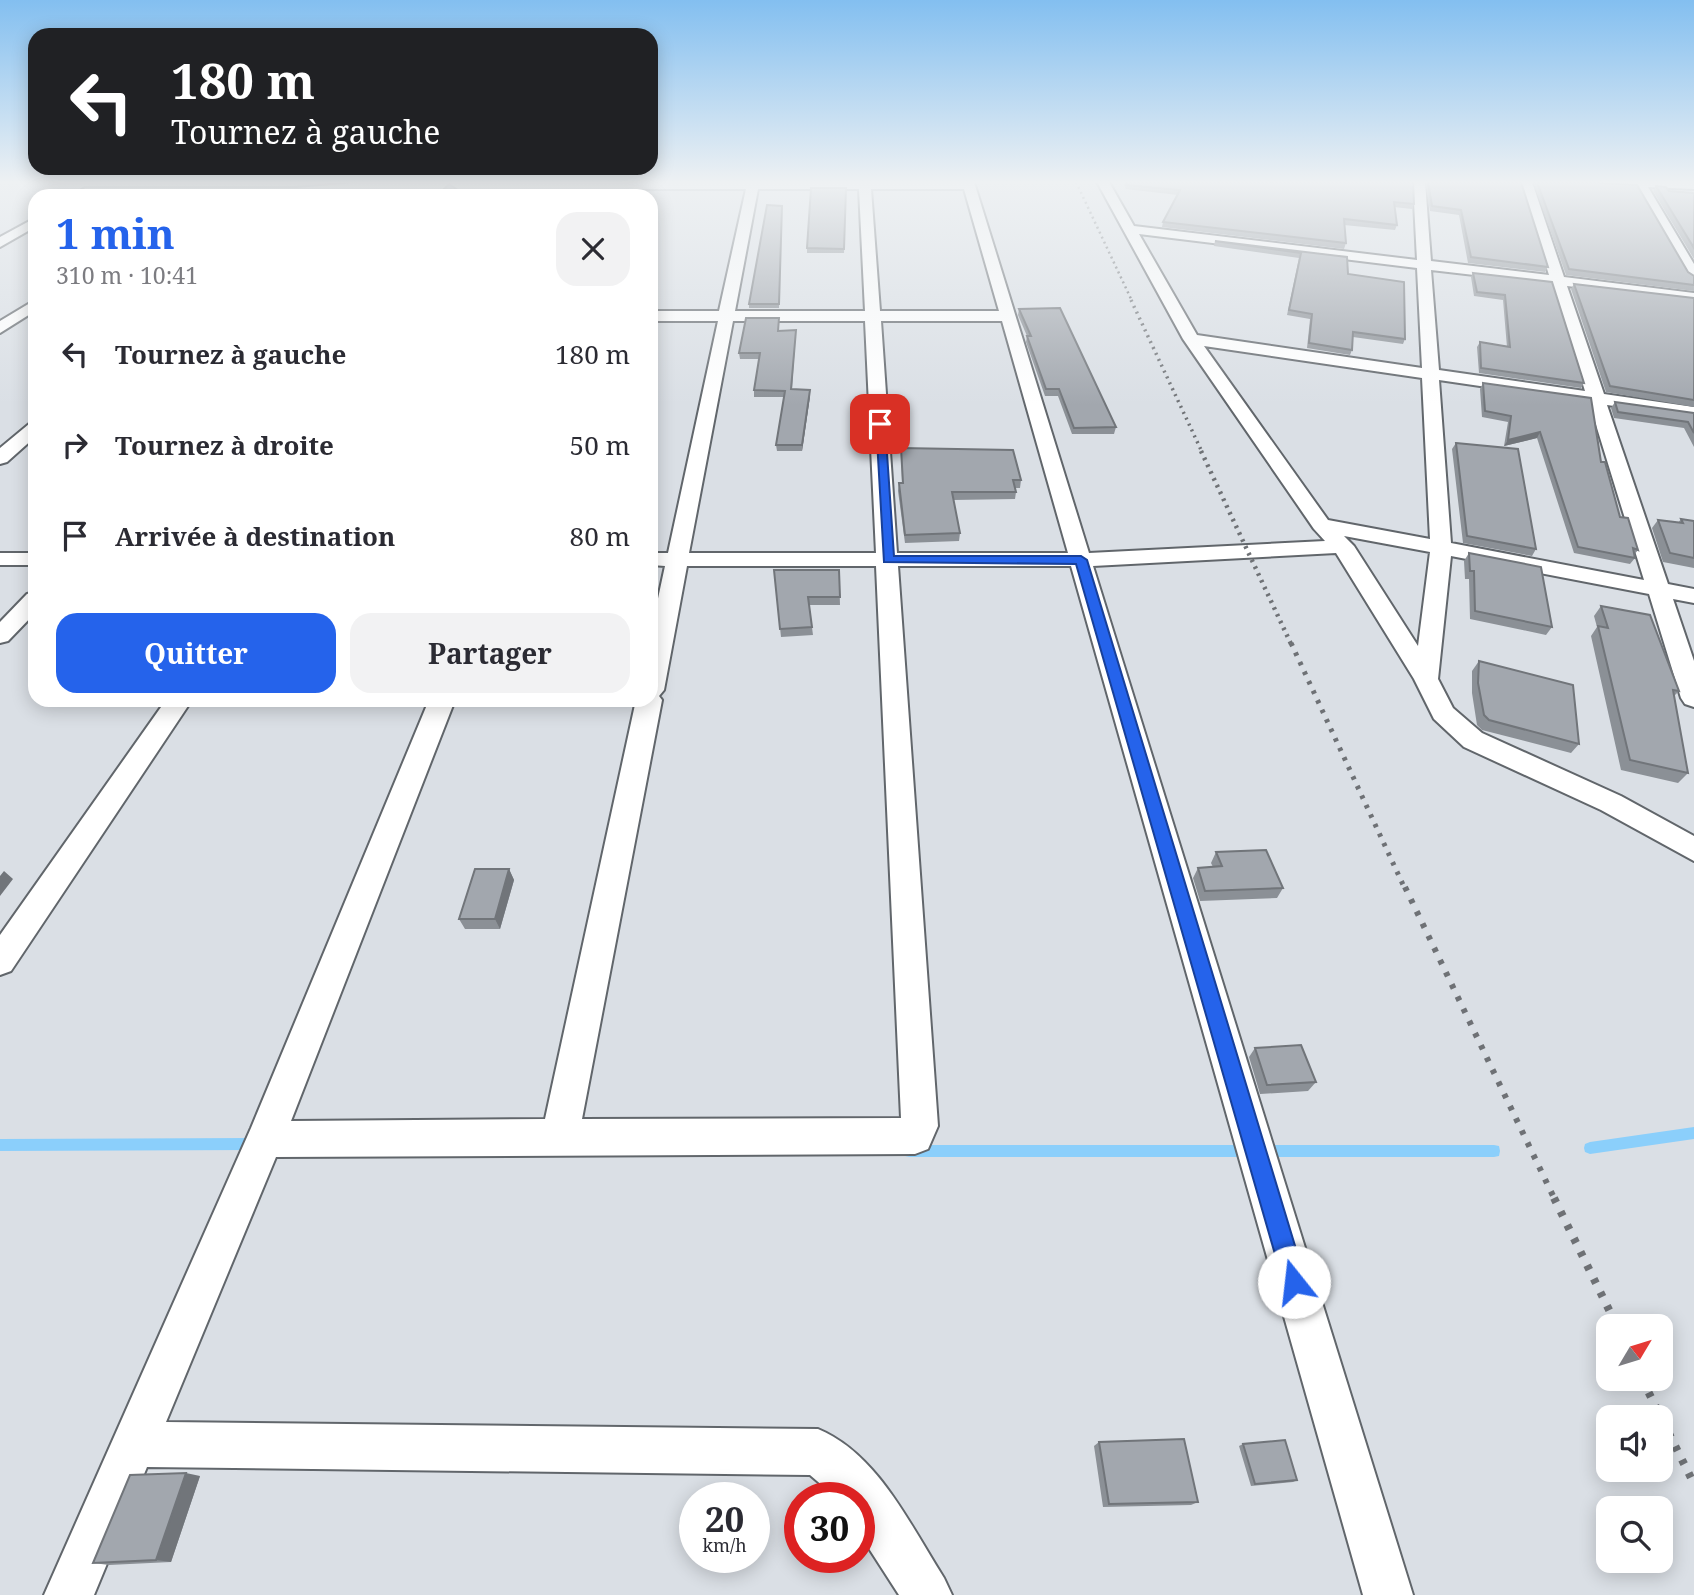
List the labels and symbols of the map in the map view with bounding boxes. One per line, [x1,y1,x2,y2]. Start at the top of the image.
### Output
pin [850,394,910,454]
position arrow [1257,1245,1331,1319]
north arrow [1596,1314,1673,1391]
speed limit sign: 30 [784,1482,875,1573]

